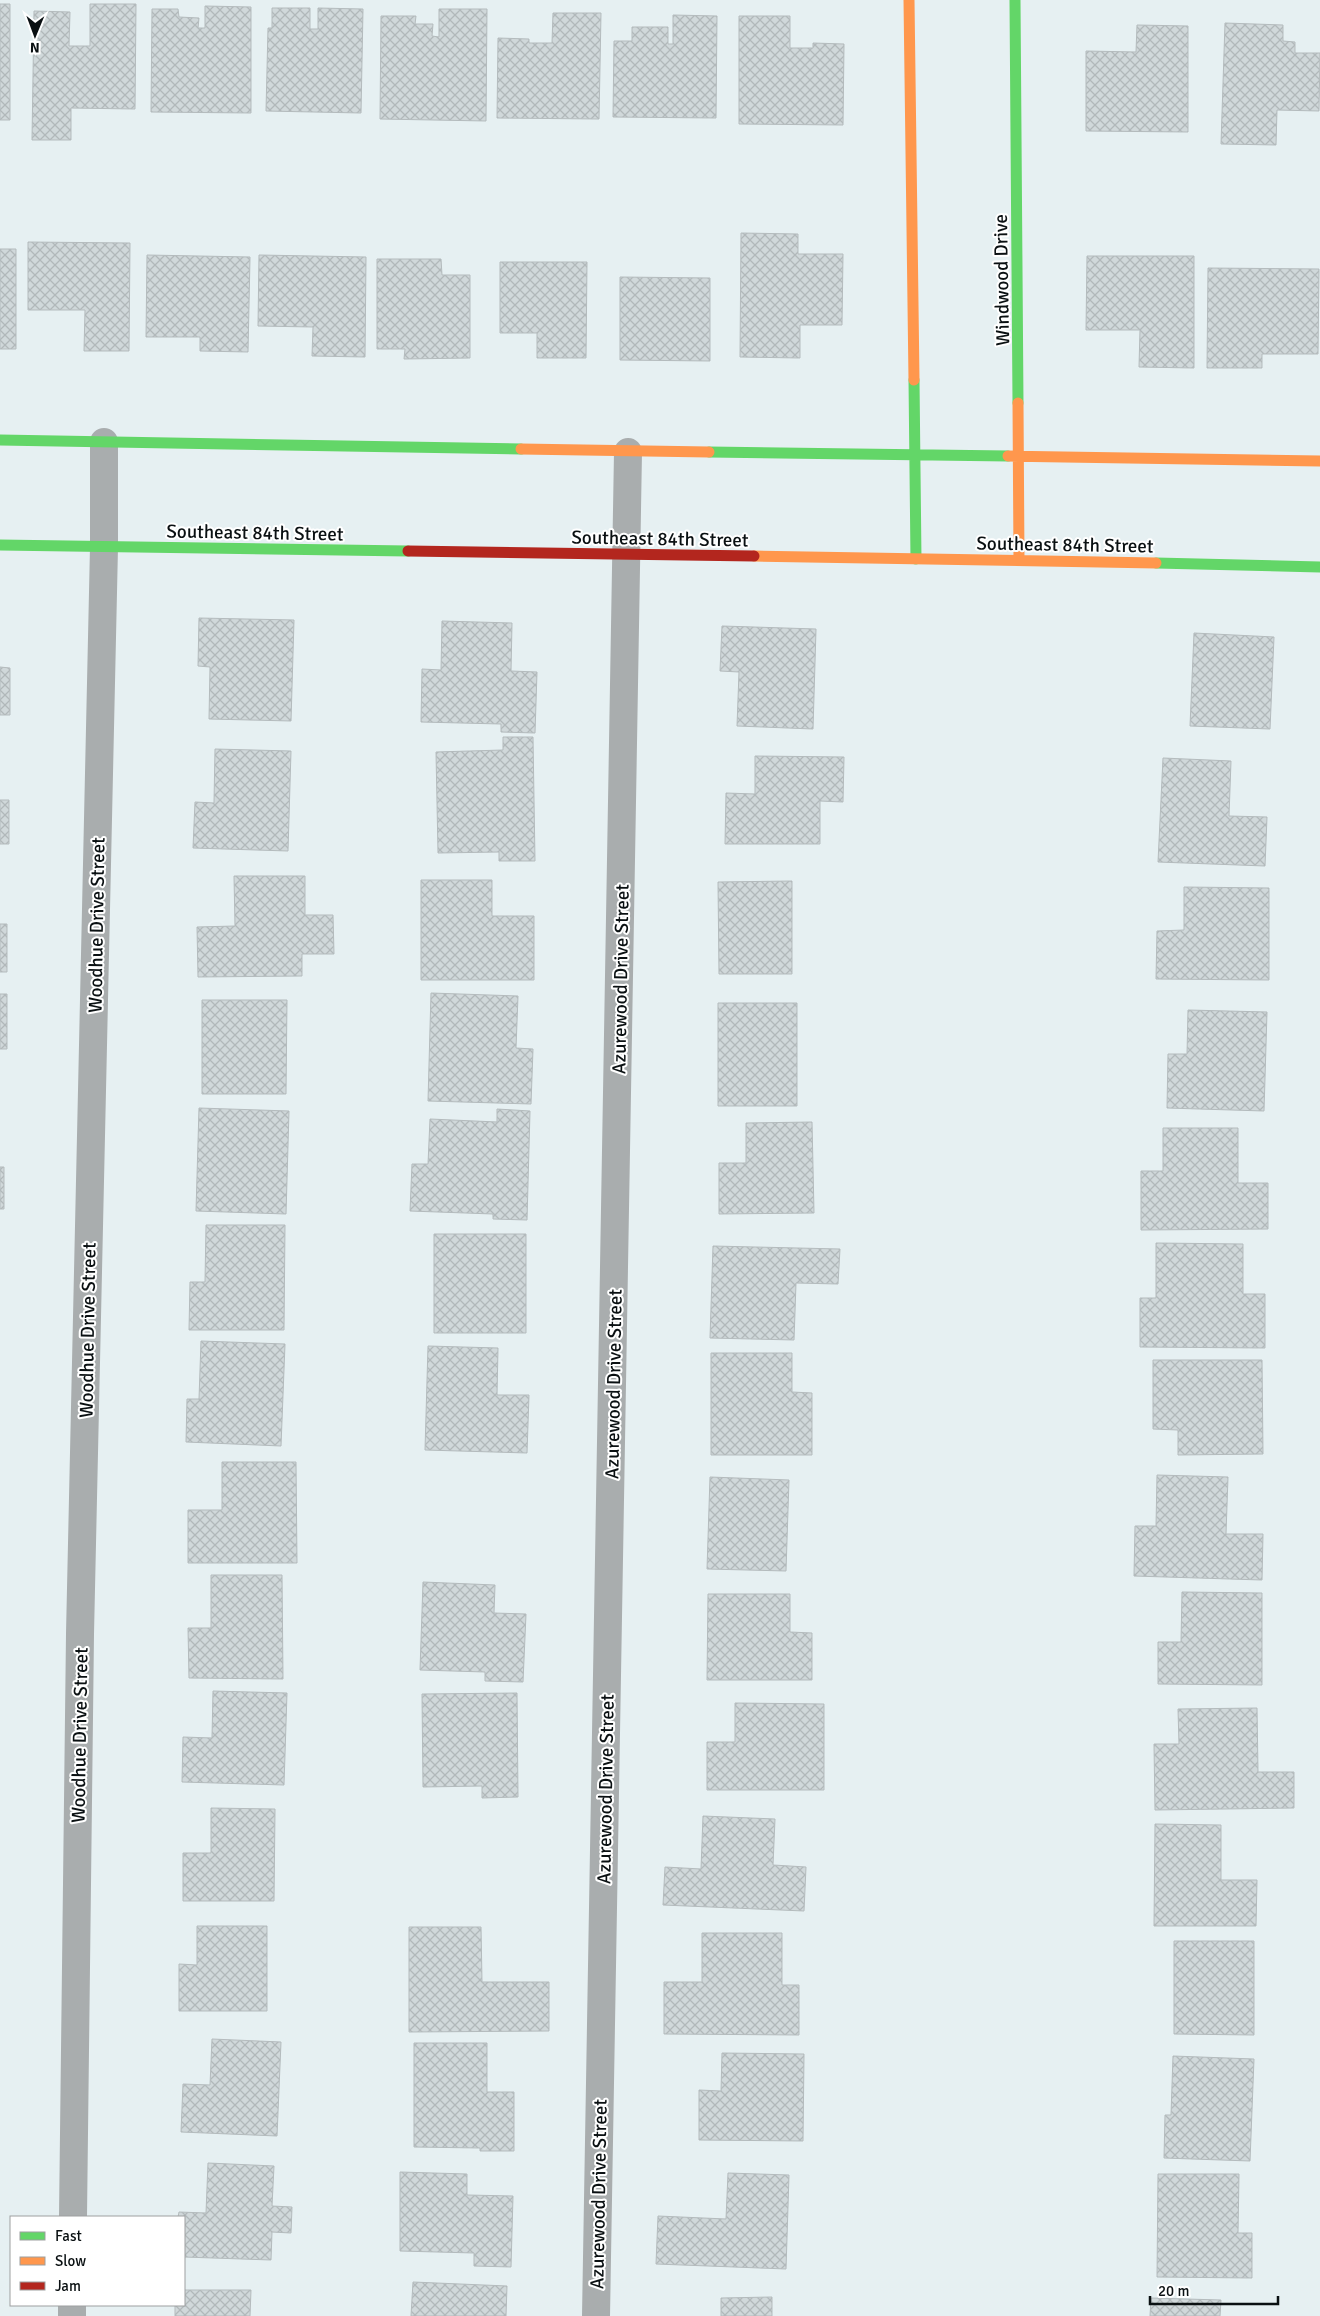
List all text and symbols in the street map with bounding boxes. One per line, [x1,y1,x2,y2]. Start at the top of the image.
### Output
north arrow [10,10,60,60]
text: N [30,39,40,56]
street label: Windwood Drive [989,214,1015,346]
street label: Southeast 84th Street [166,519,344,547]
street label: Southeast 84th Street [571,525,749,553]
street label: Southeast 84th Street [976,531,1154,559]
street label: Woodhue Drive Street [83,837,111,1013]
street label: Azurewood Drive Street [607,883,635,1074]
street label: Woodhue Drive Street [74,1242,102,1418]
street label: Azurewood Drive Street [600,1288,628,1479]
street label: Woodhue Drive Street [66,1647,94,1823]
street label: Azurewood Drive Street [592,1693,620,1884]
street label: Azurewood Drive Street [585,2098,613,2289]
legend [10,2216,185,2306]
text: Fast [55,2227,82,2245]
text: Slow [55,2252,86,2270]
scale bar [1150,2274,1278,2306]
text: Jam [55,2277,81,2295]
text: 20 m [1158,2282,1189,2300]

